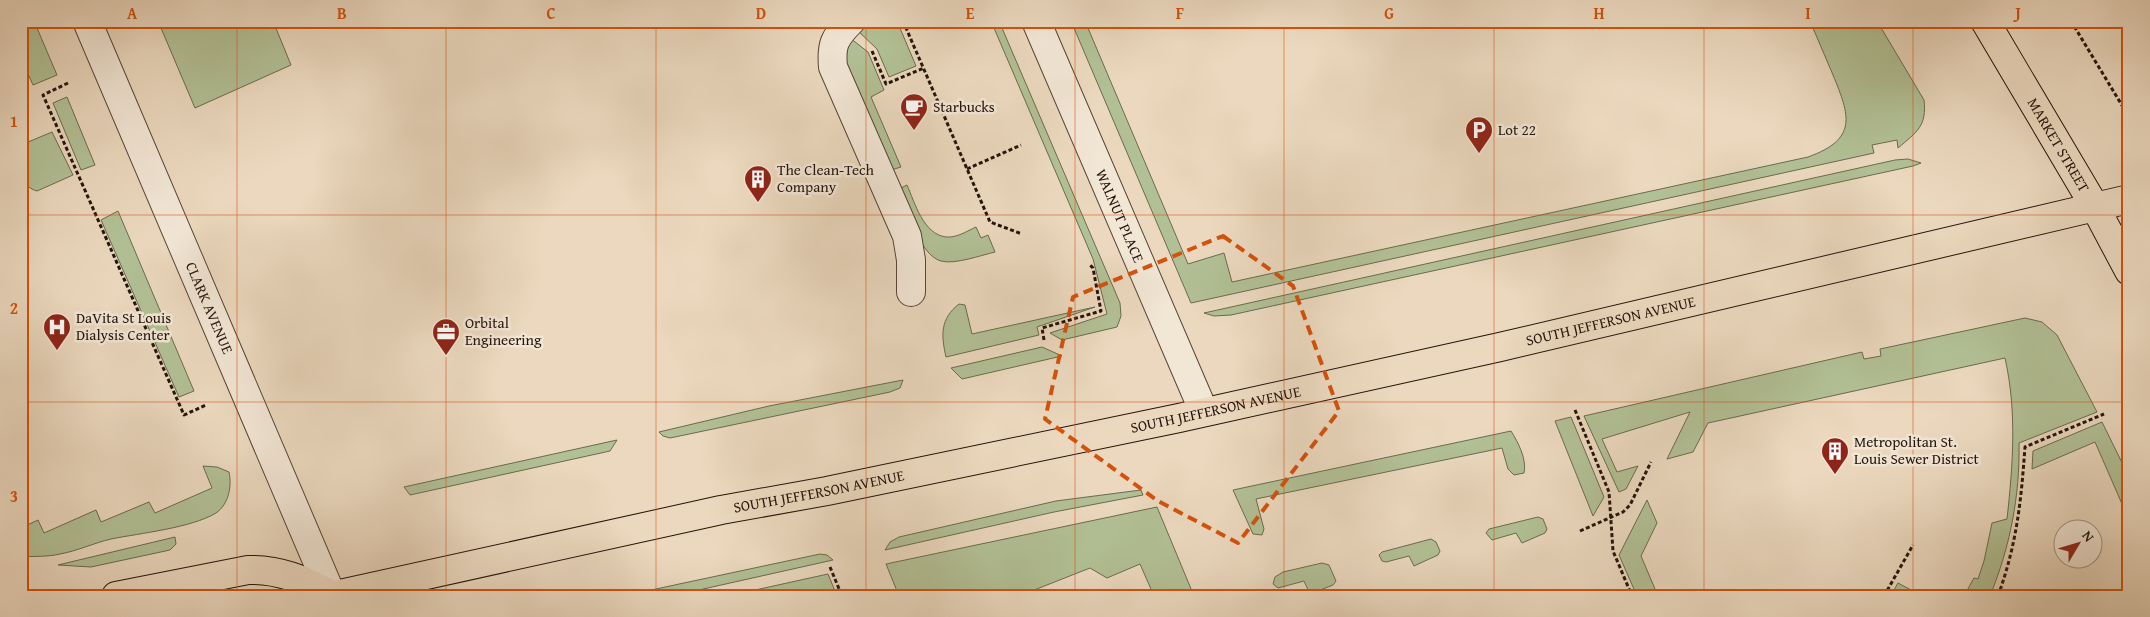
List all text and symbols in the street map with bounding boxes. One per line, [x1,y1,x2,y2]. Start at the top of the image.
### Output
text: A [127,1,138,25]
text: B [337,1,347,25]
text: C [546,1,556,25]
text: D [756,1,766,25]
text: E [966,1,975,25]
text: F [1176,1,1184,25]
text: G [1384,1,1394,25]
text: H [1593,1,1605,25]
text: I [1805,1,1811,25]
text: J [2012,1,2021,25]
cafe icon: Starbucks [899,92,929,131]
street label: MARKET STREET [2023,94,2095,196]
place label: Starbucks [933,96,995,117]
text: 1 [10,109,18,133]
parking icon: Lot 22 [1464,115,1494,154]
place label: Lot 22 [1498,119,1536,140]
place label: The Clean-Tech Company [777,159,875,197]
building icon: The Clean-Tech Company [743,164,773,203]
street label: WALNUT PLACE [1091,166,1150,266]
street label: CLARK AVENUE [181,259,239,357]
street label: SOUTH JEFFERSON AVENUE [1524,290,1698,351]
text: 2 [10,296,18,320]
place label: DaVita St Louis Dialysis Center [76,307,171,345]
hospital icon: DaVita St Louis Dialysis Center [42,312,72,351]
place label: Orbital Engineering [465,312,542,350]
office icon: Orbital Engineering [431,317,461,356]
street label: SOUTH JEFFERSON AVENUE [1128,380,1303,438]
place label: Metropolitan St. Louis Sewer District [1854,431,1979,469]
building icon: Metropolitan St. Louis Sewer District [1820,436,1850,475]
street label: SOUTH JEFFERSON AVENUE [732,464,906,518]
text: 3 [10,484,18,508]
north arrow [2052,520,2102,570]
text: N [2077,526,2099,546]

